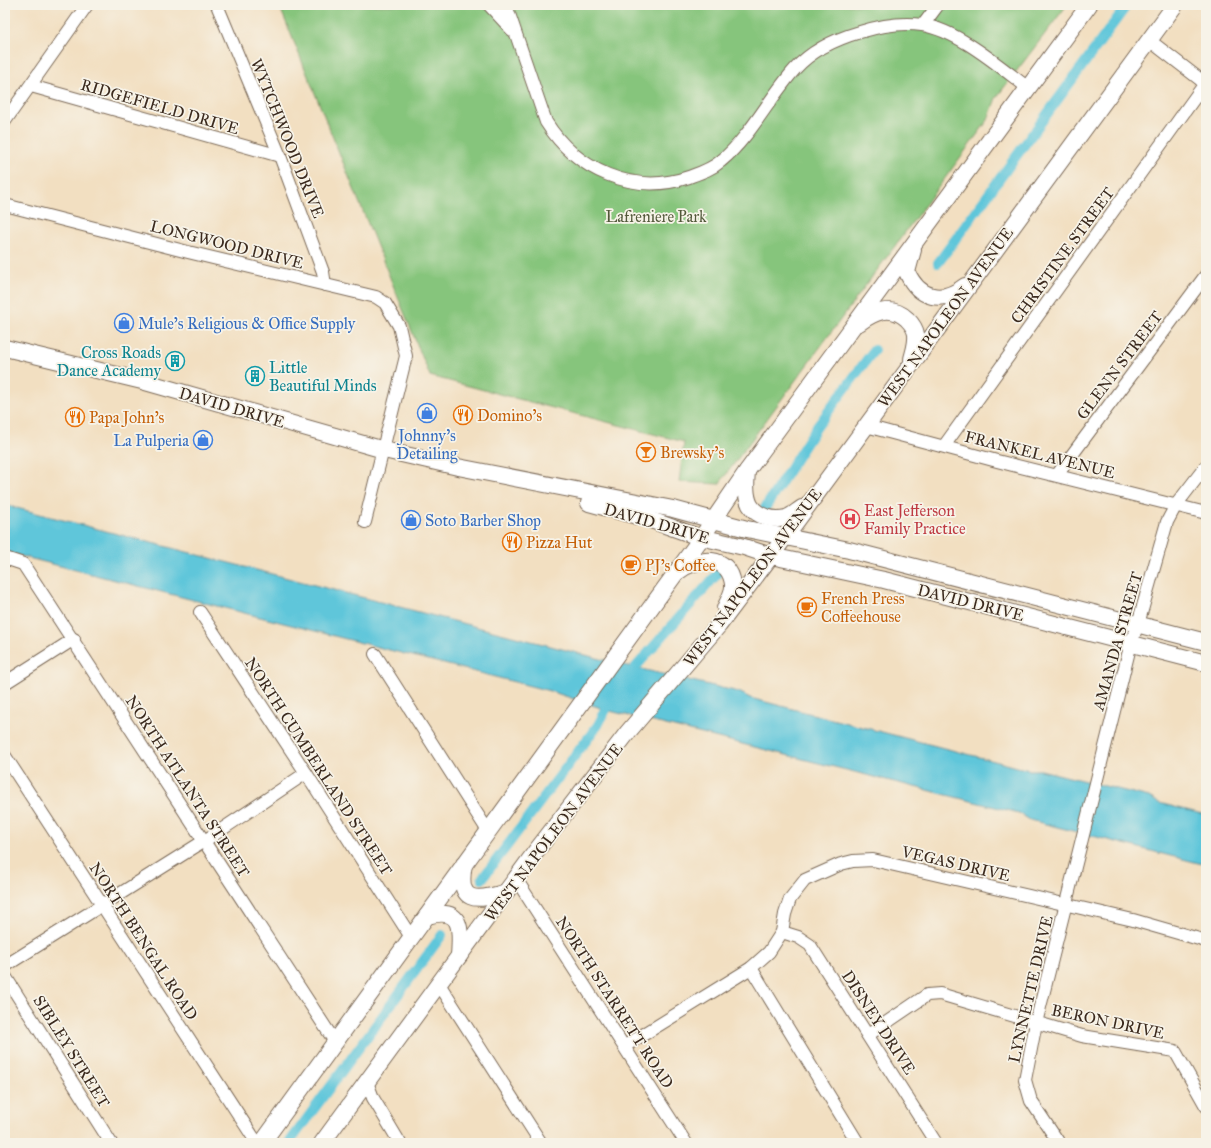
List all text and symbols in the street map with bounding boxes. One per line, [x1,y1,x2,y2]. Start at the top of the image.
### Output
street label: WYTCHWOOD DRIVE [247,56,328,221]
street label: RIDGEFIELD DRIVE [79,75,241,138]
street label: CHRISTINE STREET [1007,183,1118,327]
park label: Lafreniere Park [605,207,707,226]
street label: LONGWOOD DRIVE [148,216,306,273]
street label: WEST NAPOLEON AVENUE [874,224,1017,411]
street label: GLENN STREET [1072,307,1166,423]
shop icon: Mule's Religious & Office Supply [113,312,135,334]
place label: Mule's Religious & Office Supply [138,314,356,334]
place label: Cross Roads Dance Academy [57,343,161,380]
building icon: Cross Roads Dance Academy [164,350,186,372]
place label: Little Beautiful Minds [269,358,377,395]
building icon: Little Beautiful Minds [244,365,266,387]
street label: DAVID DRIVE [177,383,287,432]
shop icon: Johnny's Detailing [416,402,438,424]
restaurant icon: Domino's [452,404,474,426]
restaurant icon: Papa John's [64,406,86,428]
place label: Domino's [477,406,542,425]
place label: Papa John's [89,408,164,428]
place label: Johnny's Detailing [396,426,458,464]
street label: FRANKEL AVENUE [963,427,1117,482]
shop icon: La Pulperia [192,429,214,451]
place label: La Pulperia [113,431,189,450]
bar icon: Brewsky's [635,441,657,463]
place label: Brewsky's [660,443,724,462]
street label: WEST NAPOLEON AVENUE [679,485,826,670]
street label: DAVID DRIVE [602,499,712,548]
place label: East Jefferson Family Practice [864,501,966,538]
hospital icon: East Jefferson Family Practice [839,508,861,530]
shop icon: Soto Barber Shop [400,509,422,531]
place label: Soto Barber Shop [425,511,541,530]
restaurant icon: Pizza Hut [501,531,523,553]
place label: Pizza Hut [526,533,593,552]
cafe icon: PJ's Coffee [620,554,642,576]
place label: PJ's Coffee [645,556,716,576]
street label: AMANDA STREET [1088,570,1146,714]
street label: DAVID DRIVE [916,580,1026,625]
place label: French Press Coffeehouse [821,589,905,626]
cafe icon: French Press Coffeehouse [796,596,818,618]
street label: NORTH CUMBERLAND STREET [241,654,396,879]
street label: NORTH ATLANTA STREET [122,692,254,881]
street label: WEST NAPOLEON AVENUE [480,740,627,925]
street label: VEGAS DRIVE [899,842,1012,885]
street label: NORTH BENGAL ROAD [85,859,202,1024]
street label: NORTH STARRETT ROAD [552,913,677,1092]
street label: LYNNETTE DRIVE [1004,914,1057,1065]
street label: DISNEY DRIVE [838,967,919,1078]
street label: SIBLEY STREET [29,992,114,1111]
street label: BERON DRIVE [1050,1000,1166,1043]

